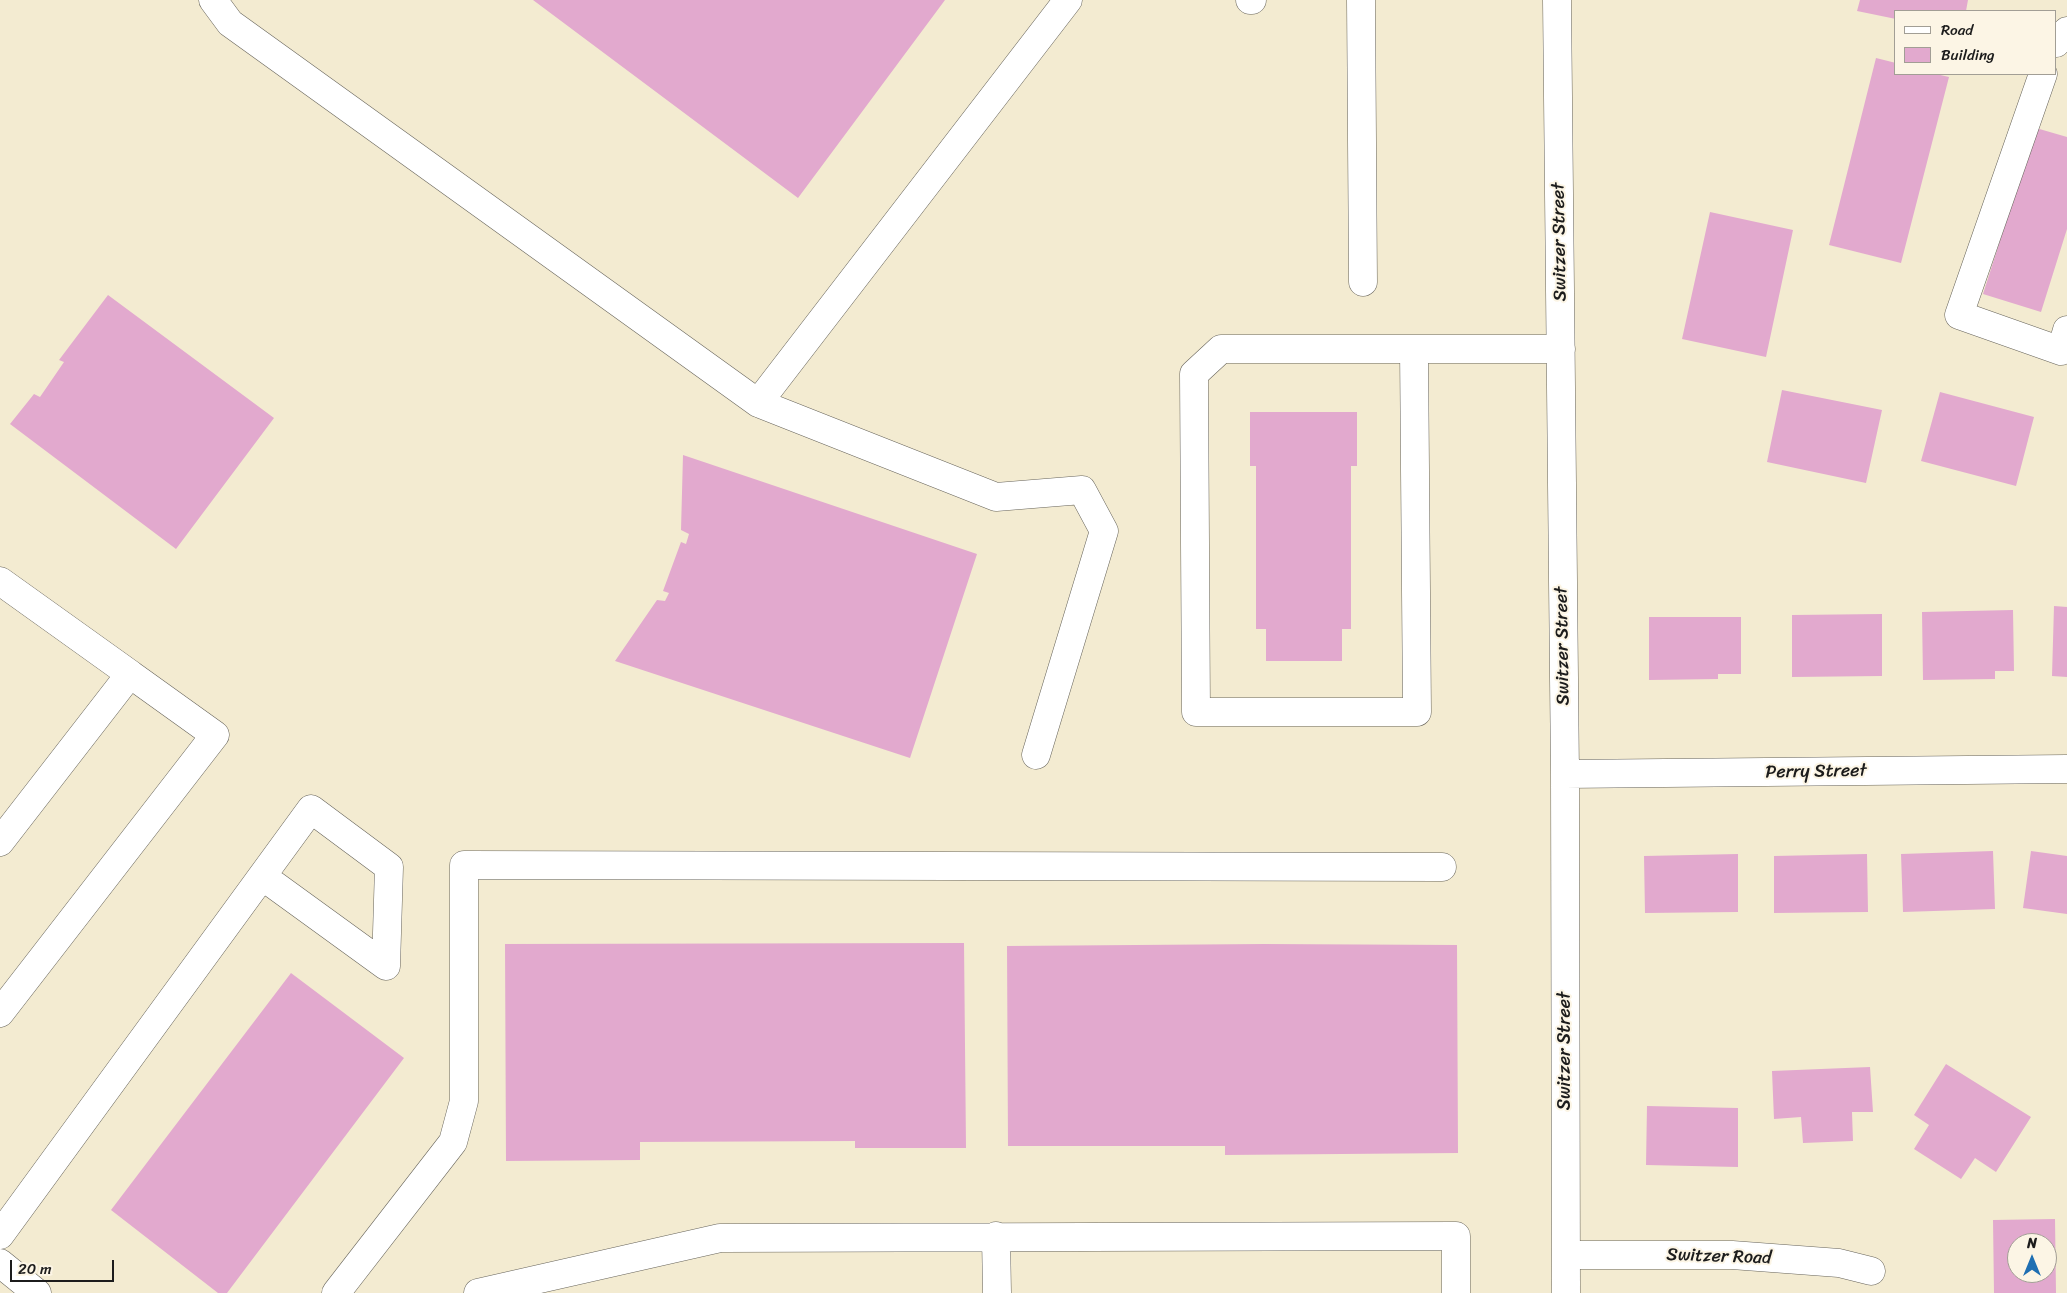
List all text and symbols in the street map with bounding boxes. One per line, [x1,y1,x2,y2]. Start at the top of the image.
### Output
legend [1894,10,2057,75]
text: Road [1941,17,1973,43]
text: Building [1941,42,1995,68]
street label: Switzer Street [1548,182,1572,302]
street label: Switzer Street [1551,586,1575,706]
street label: Perry Street [1765,760,1867,784]
street label: Switzer Street [1554,992,1576,1110]
text: N [2027,1231,2037,1256]
north arrow [2007,1233,2057,1283]
street label: Switzer Road [1666,1244,1772,1270]
scale bar [12,1250,116,1282]
text: 20 m [18,1256,52,1282]

